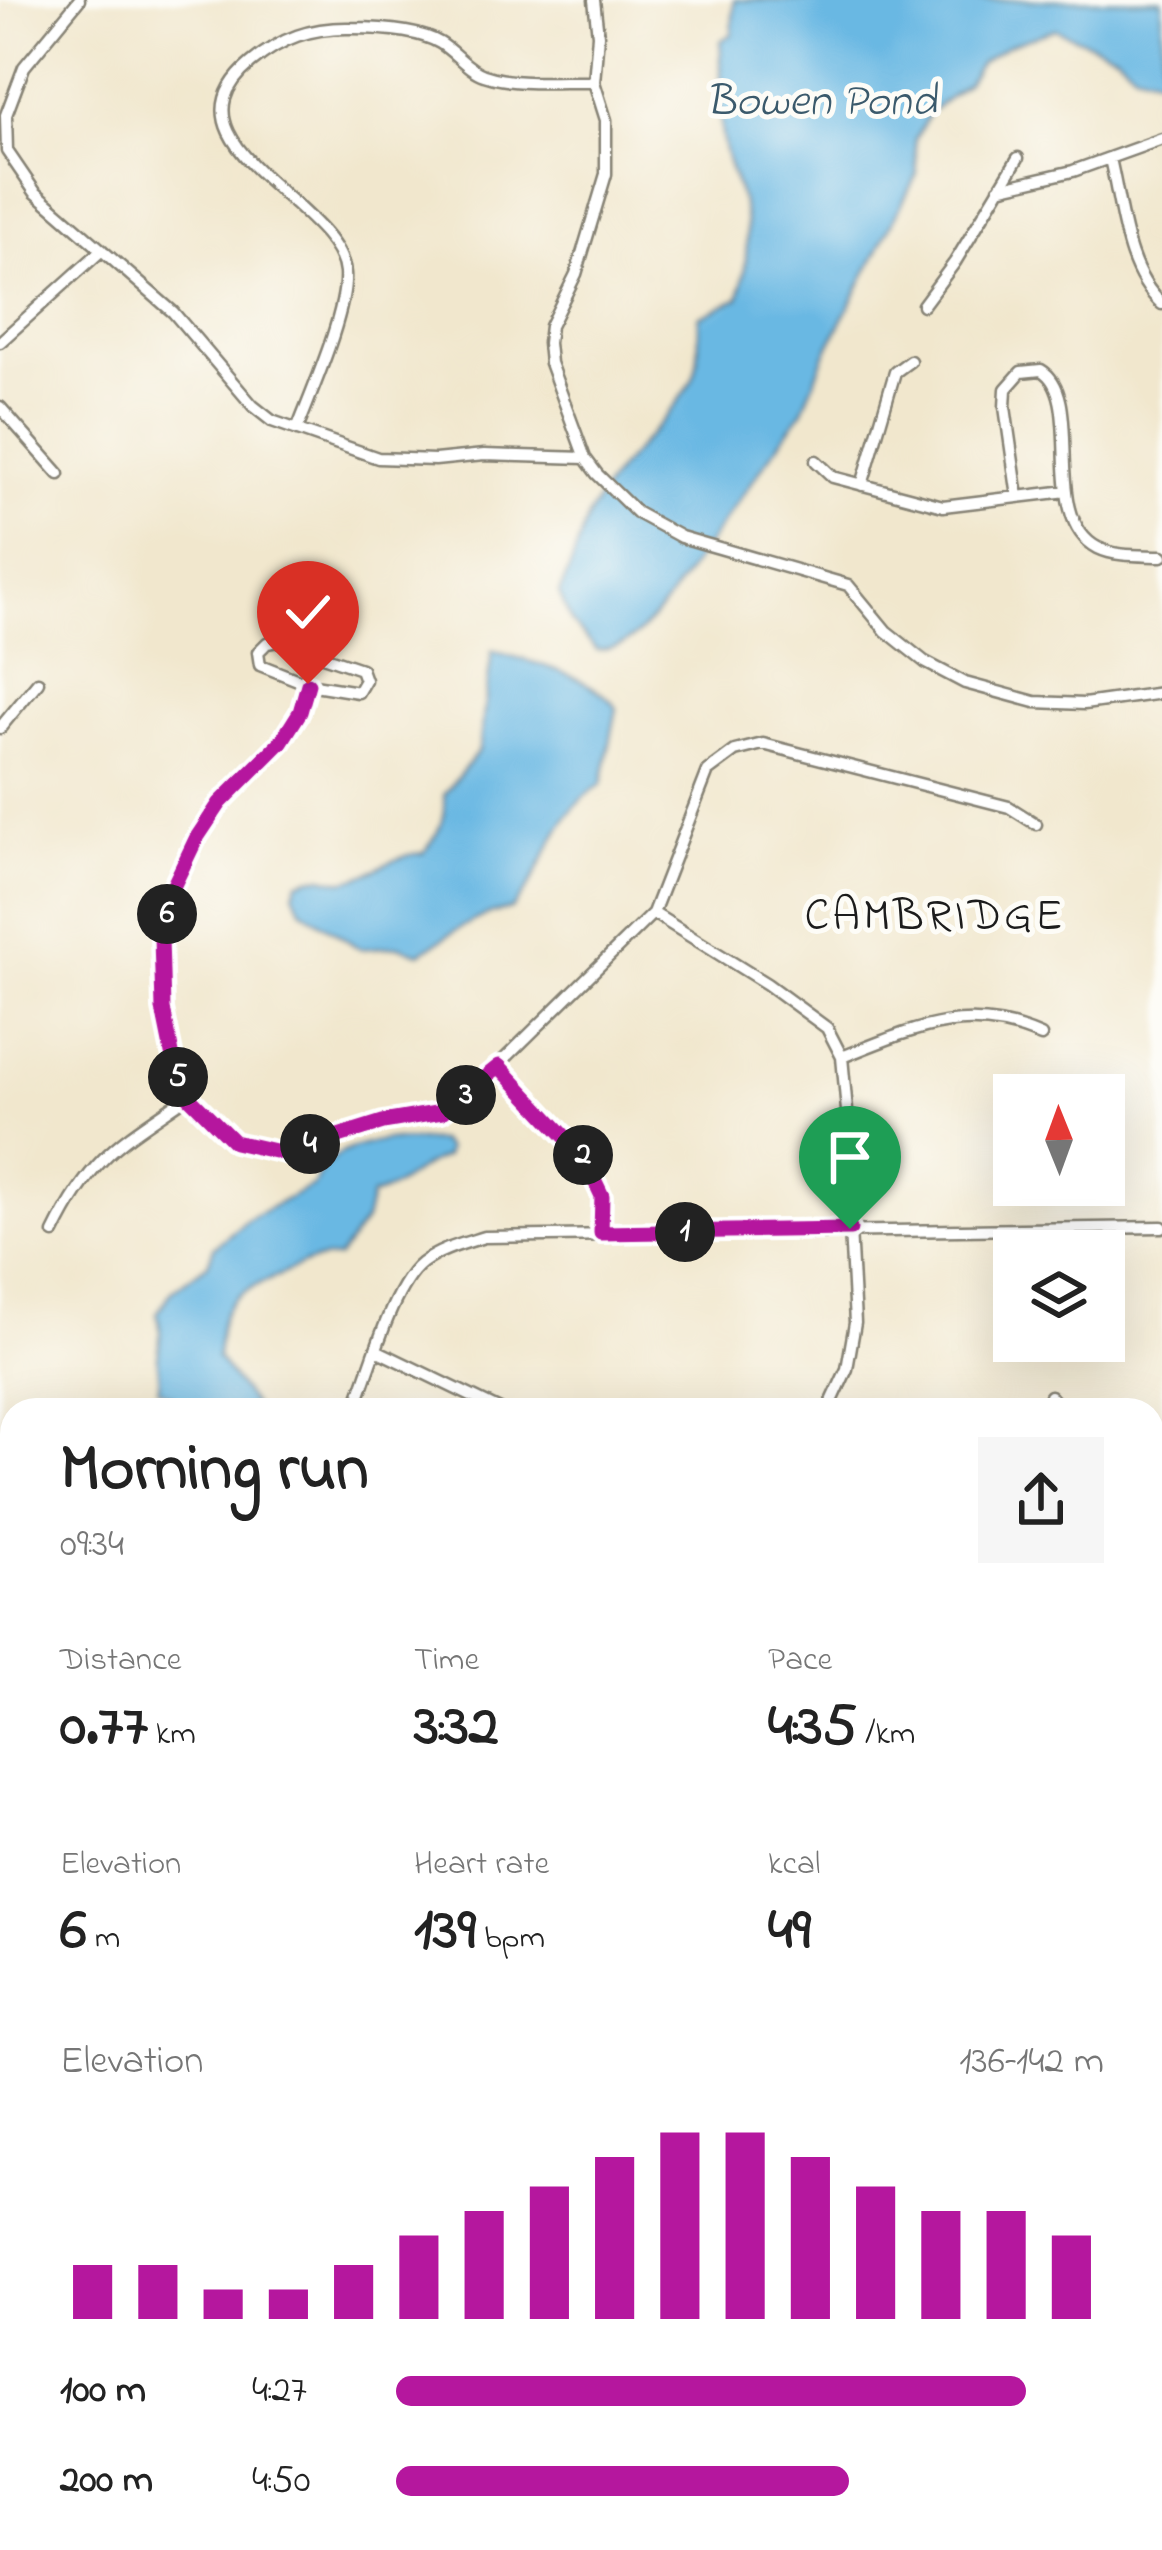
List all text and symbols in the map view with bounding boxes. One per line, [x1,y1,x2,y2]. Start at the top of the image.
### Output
water label: Bowen Pond [705,70,938,136]
pin [257,561,359,684]
icon: check [275,579,341,645]
pin: 6 [137,884,197,944]
district label: CAMBRIDGE [804,885,1066,951]
text: 6 [160,890,174,938]
pin: 5 [148,1047,208,1107]
text: 5 [169,1053,187,1101]
pin: 3 [436,1065,496,1125]
text: 3 [459,1071,473,1119]
north arrow [993,1074,1125,1206]
map controls [993,1074,1125,1362]
pin [799,1106,901,1229]
pin: 4 [280,1114,340,1174]
text: 4 [303,1120,317,1168]
icon: arrive [817,1124,883,1190]
pin: 2 [553,1125,613,1185]
text: 2 [575,1131,591,1179]
pin: 1 [655,1202,715,1262]
text: 1 [680,1208,690,1256]
button: layers [993,1230,1125,1362]
text: Morning run [60,1424,369,1520]
button: share [978,1437,1104,1563]
text: 09:34 [60,1517,124,1574]
text: Distance [60,1637,182,1685]
text: Time [414,1637,479,1685]
text: Pace [768,1637,832,1685]
text: 0.77 [60,1685,148,1772]
text: 3:32 [414,1685,498,1772]
text: 4:35 [768,1685,857,1772]
text: km [148,1711,196,1759]
text: /km [857,1711,915,1759]
text: Elevation [60,1841,181,1889]
text: Heart rate [414,1841,549,1889]
text: kcal [768,1841,820,1889]
text: 6 [60,1889,86,1976]
text: 139 [414,1889,476,1976]
text: 49 [768,1889,811,1976]
text: m [86,1915,120,1963]
text: bpm [476,1915,545,1963]
text: Elevation [60,2034,203,2091]
text: 136–142 m [959,2034,1104,2091]
text: 100 m [60,2363,146,2420]
text: 4:27 [252,2363,307,2420]
text: 200 m [60,2453,153,2510]
text: 4:50 [252,2453,311,2510]

